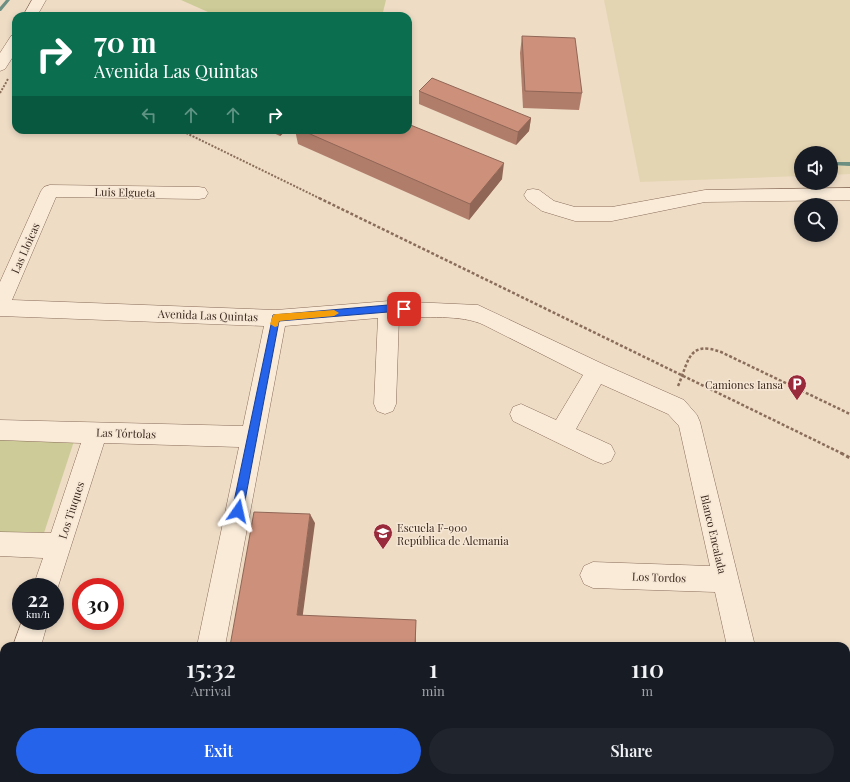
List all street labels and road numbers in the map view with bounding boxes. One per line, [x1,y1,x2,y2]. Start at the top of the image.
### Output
street label: Luis Elgueta [95,184,156,200]
street label: Las Lloicas [7,220,43,276]
street label: Avenida Las Quintas [157,306,258,324]
street label: Las Tórtolas [96,424,156,442]
street label: Los Tiuques [55,479,87,541]
street label: Blanco Encalada [698,493,730,575]
street label: Los Tordos [632,569,686,585]

